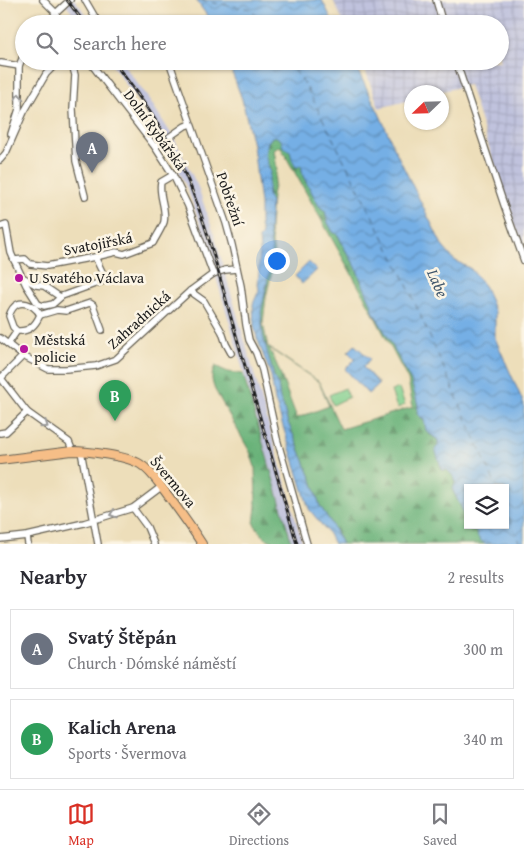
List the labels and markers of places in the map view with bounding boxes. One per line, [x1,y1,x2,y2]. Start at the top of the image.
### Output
pin: A [76,132,108,173]
place label: U Svatého Václava [29,267,144,288]
marker: U Svatého Václava [13,272,25,284]
place label: Městská policie [34,329,85,367]
marker: Městská policie [18,343,30,355]
pin: B [99,380,131,421]

